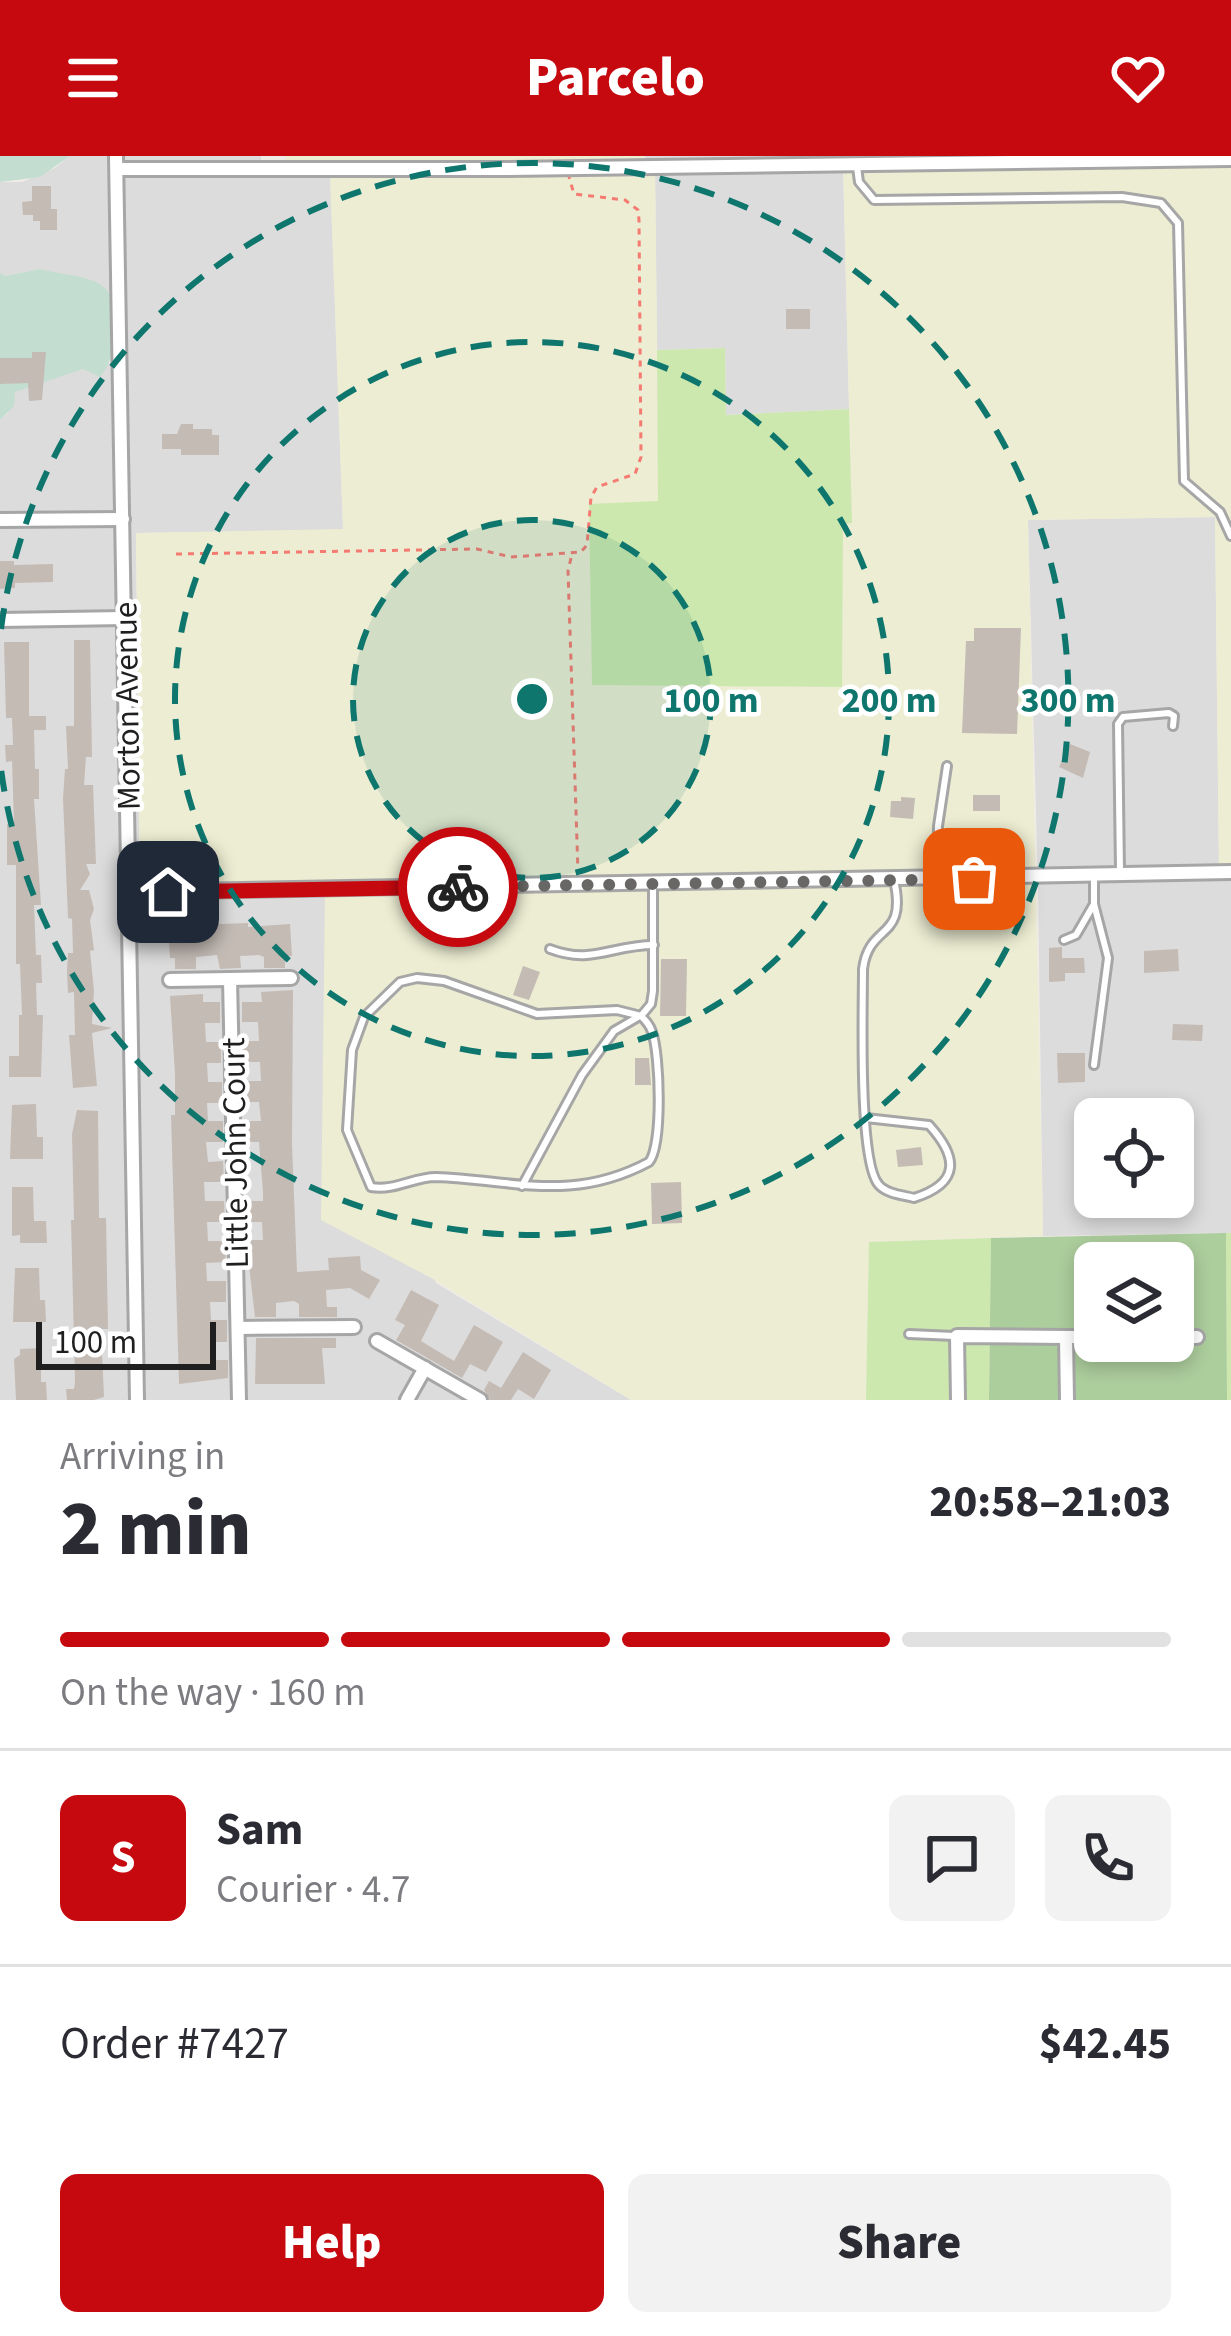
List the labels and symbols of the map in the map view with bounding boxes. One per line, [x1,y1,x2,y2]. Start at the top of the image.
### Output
street label: Morton Avenue [102,601,153,811]
text: 100 m [663,675,759,726]
text: 200 m [841,675,937,726]
text: 300 m [1020,675,1116,726]
centre of rings [511,678,553,720]
courier [398,827,518,947]
pin [923,828,1025,930]
pin [117,841,219,943]
street label: Little John Court [210,1037,261,1269]
scale bar [36,1316,216,1369]

